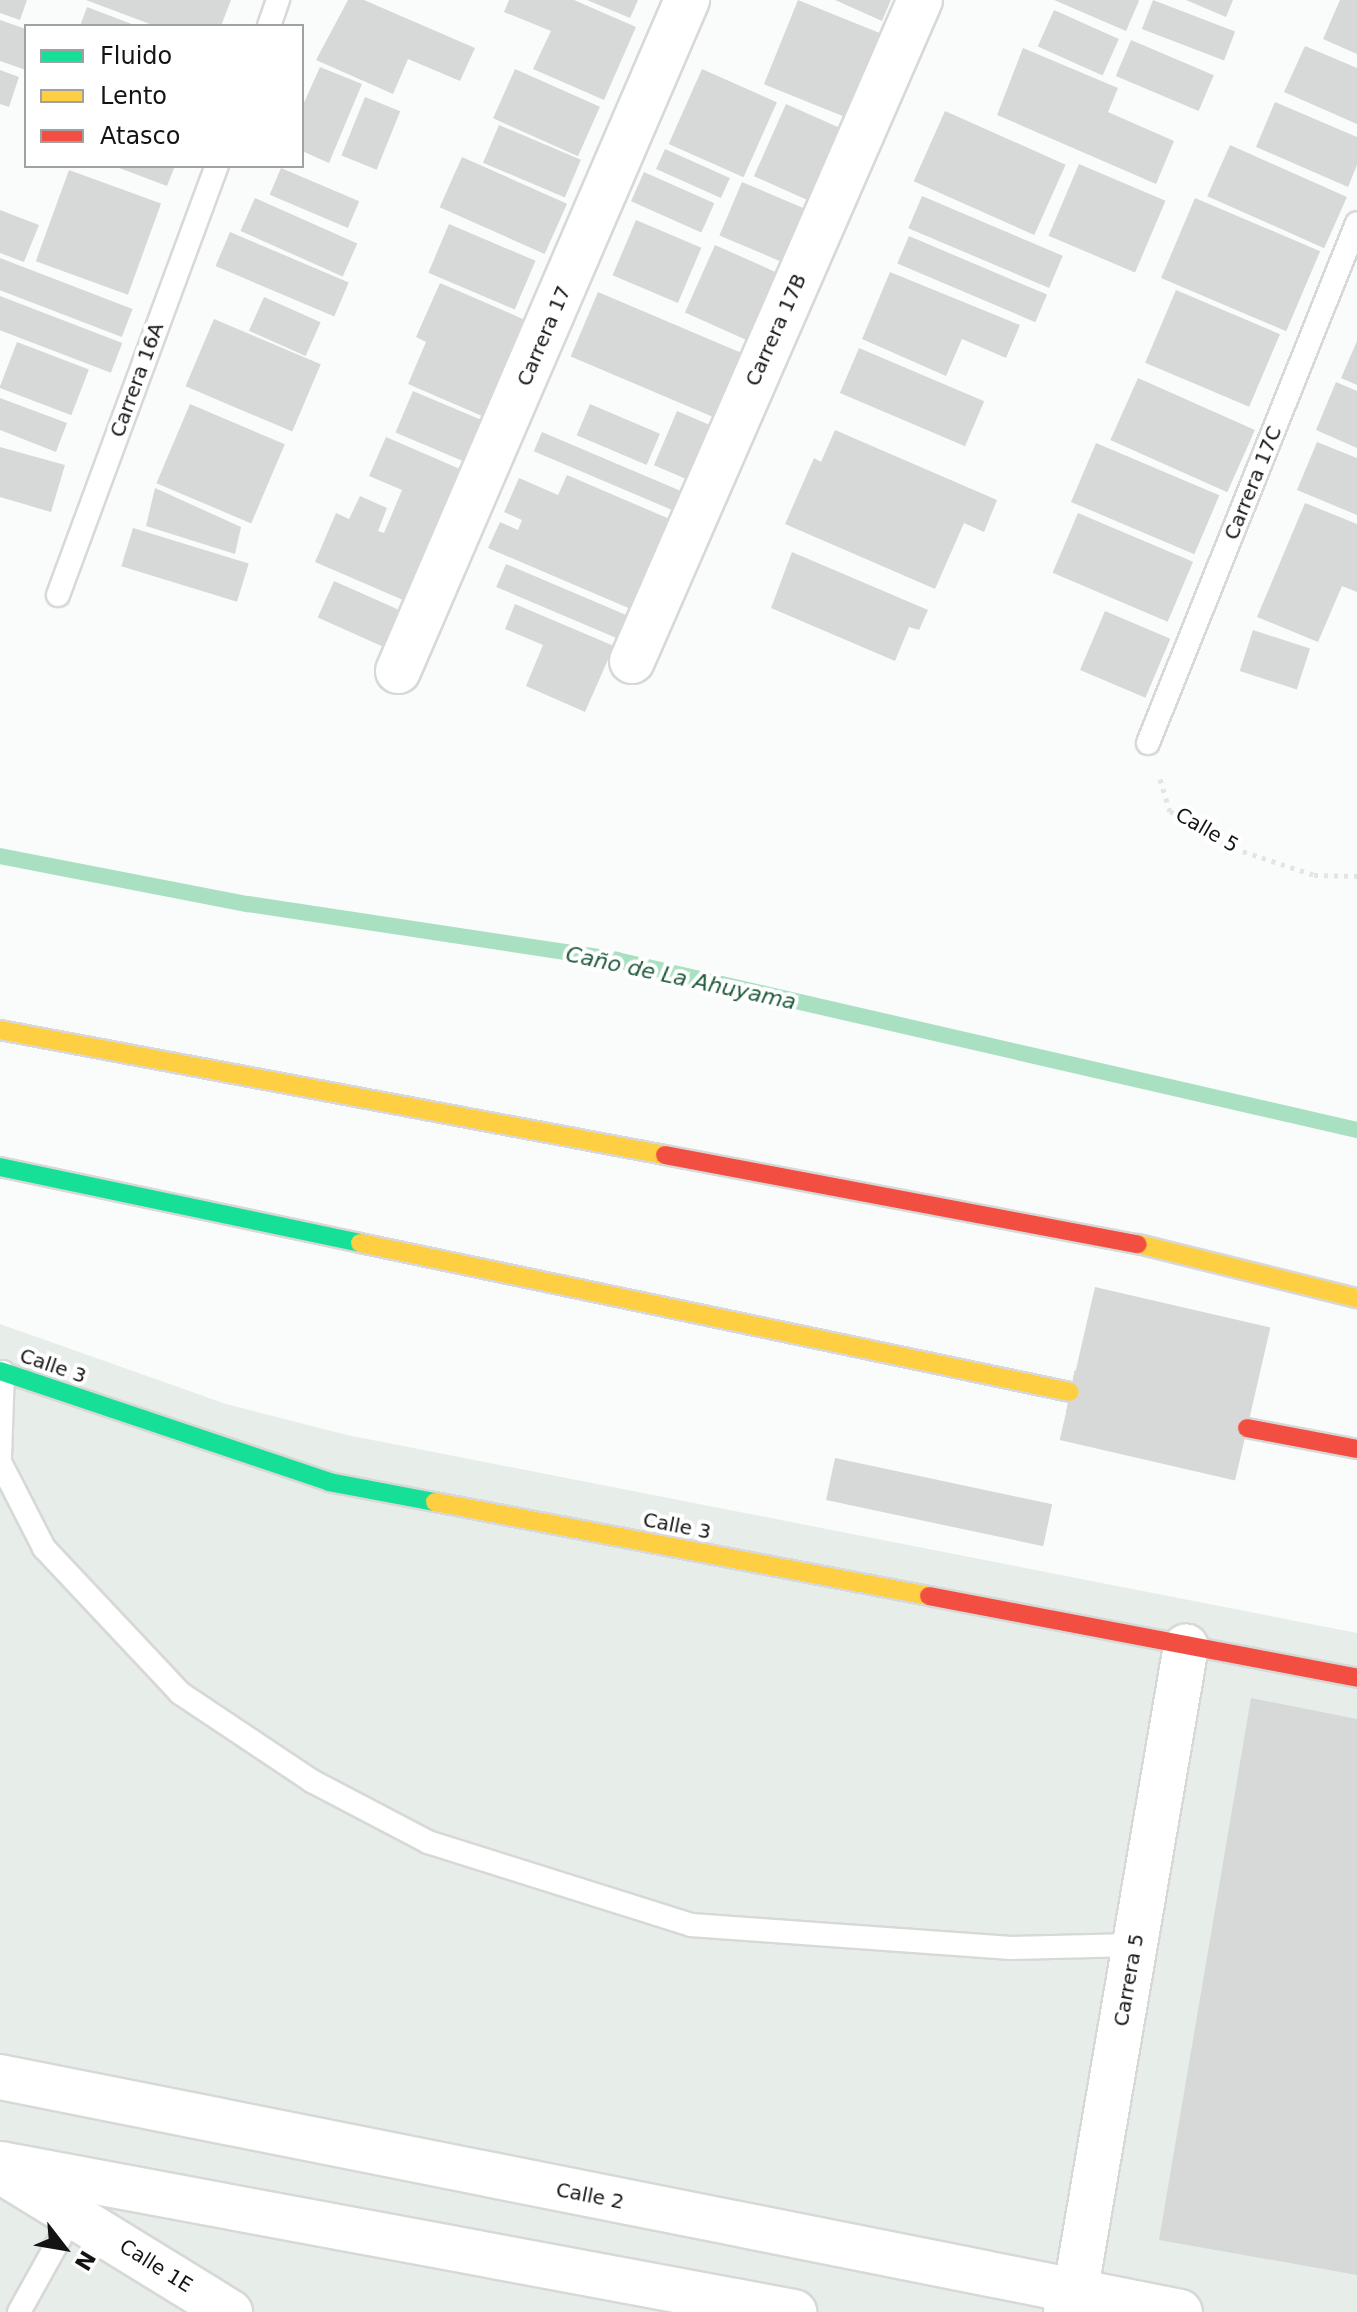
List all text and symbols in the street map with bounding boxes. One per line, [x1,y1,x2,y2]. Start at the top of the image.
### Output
legend [24,24,304,168]
text: Fluido [100,42,172,70]
text: Lento [100,82,167,110]
text: Atasco [100,122,181,150]
street label: Carrera 17B [741,270,811,390]
street label: Carrera 17 [512,282,576,390]
street label: Carrera 16A [105,319,169,441]
street label: Carrera 17C [1219,423,1287,543]
street label: Calle 5 [1171,802,1243,858]
water label: Caño de La Ahuyama [563,941,799,1015]
street label: Calle 3 [17,1343,89,1389]
street label: Calle 3 [641,1508,713,1544]
street label: Carrera 5 [1109,1932,1149,2028]
street label: Calle 2 [554,2178,626,2214]
north arrow [24,2208,104,2288]
street label: Calle 1E [115,2234,197,2298]
text: N [70,2246,100,2275]

